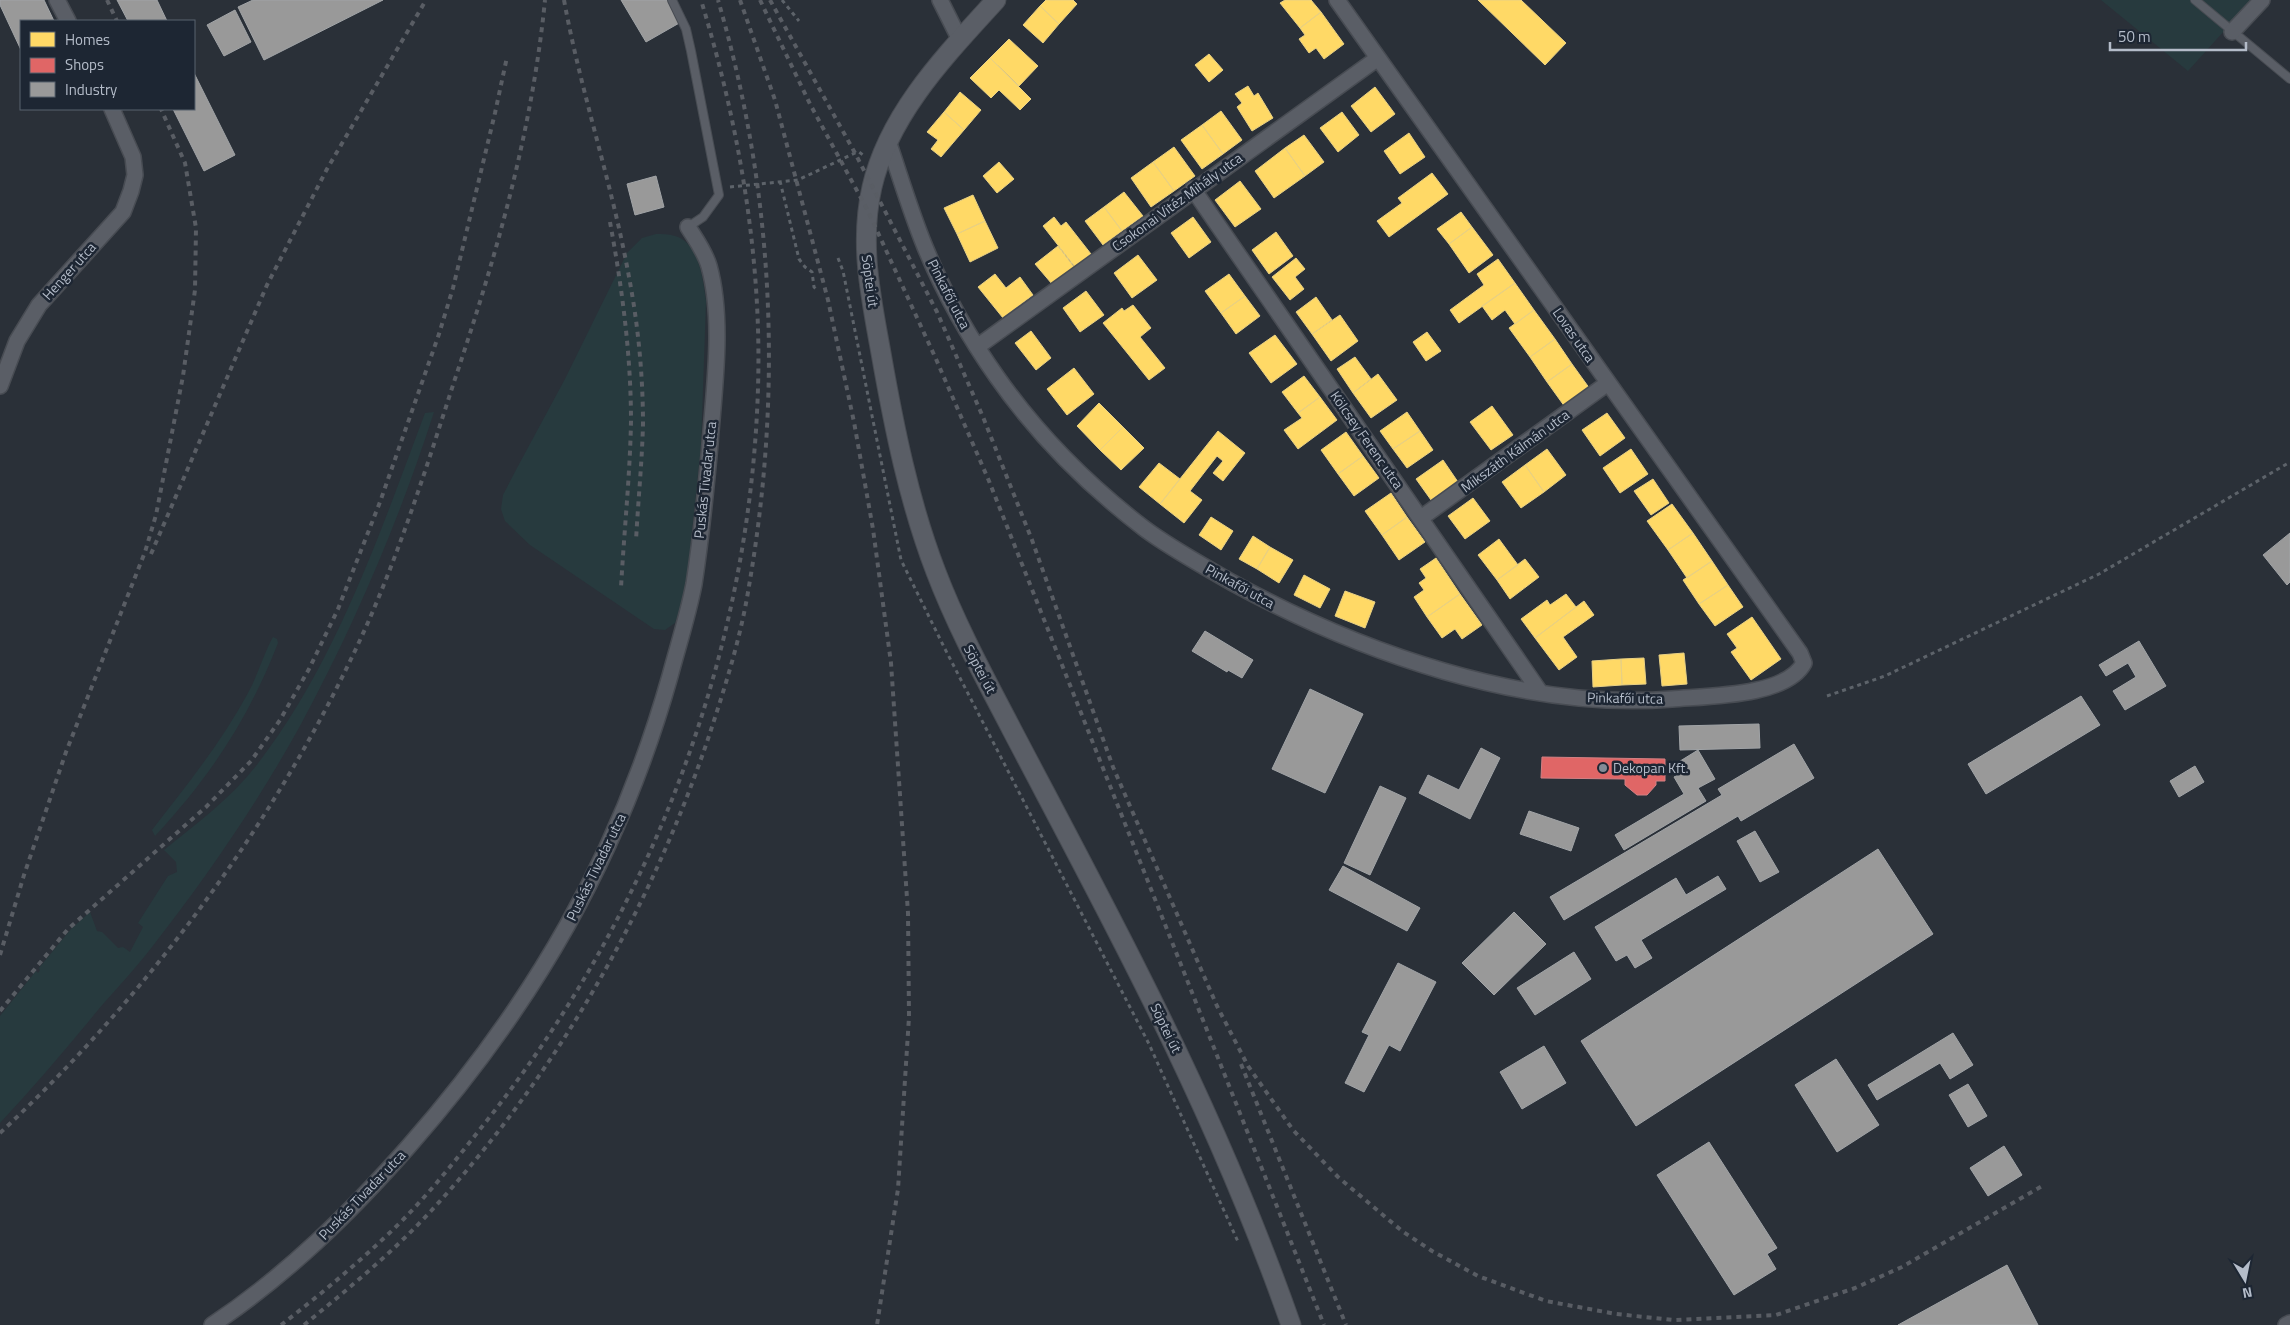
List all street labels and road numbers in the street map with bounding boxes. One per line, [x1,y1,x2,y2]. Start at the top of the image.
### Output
street label: Csokonai Vitéz Mihály utca [1107,147,1246,256]
street label: Henger utca [37,237,100,304]
street label: Söptei út [856,253,885,309]
street label: Pinkafői utca [923,255,976,332]
street label: Lovas utca [1548,303,1601,366]
street label: Kölcsey Ferenc utca [1326,386,1409,493]
street label: Mikszáth Kálmán utca [1456,404,1573,497]
street label: Puskás Tivadar utca [688,420,721,539]
street label: Pinkafői utca [1202,558,1279,613]
street label: Söptei út [959,641,1002,697]
street label: Pinkafői utca [1587,686,1663,709]
street label: Puskás Tivadar utca [560,809,631,924]
street label: Söptei út [1145,999,1187,1056]
street label: Puskás Tivadar utca [313,1145,410,1244]

